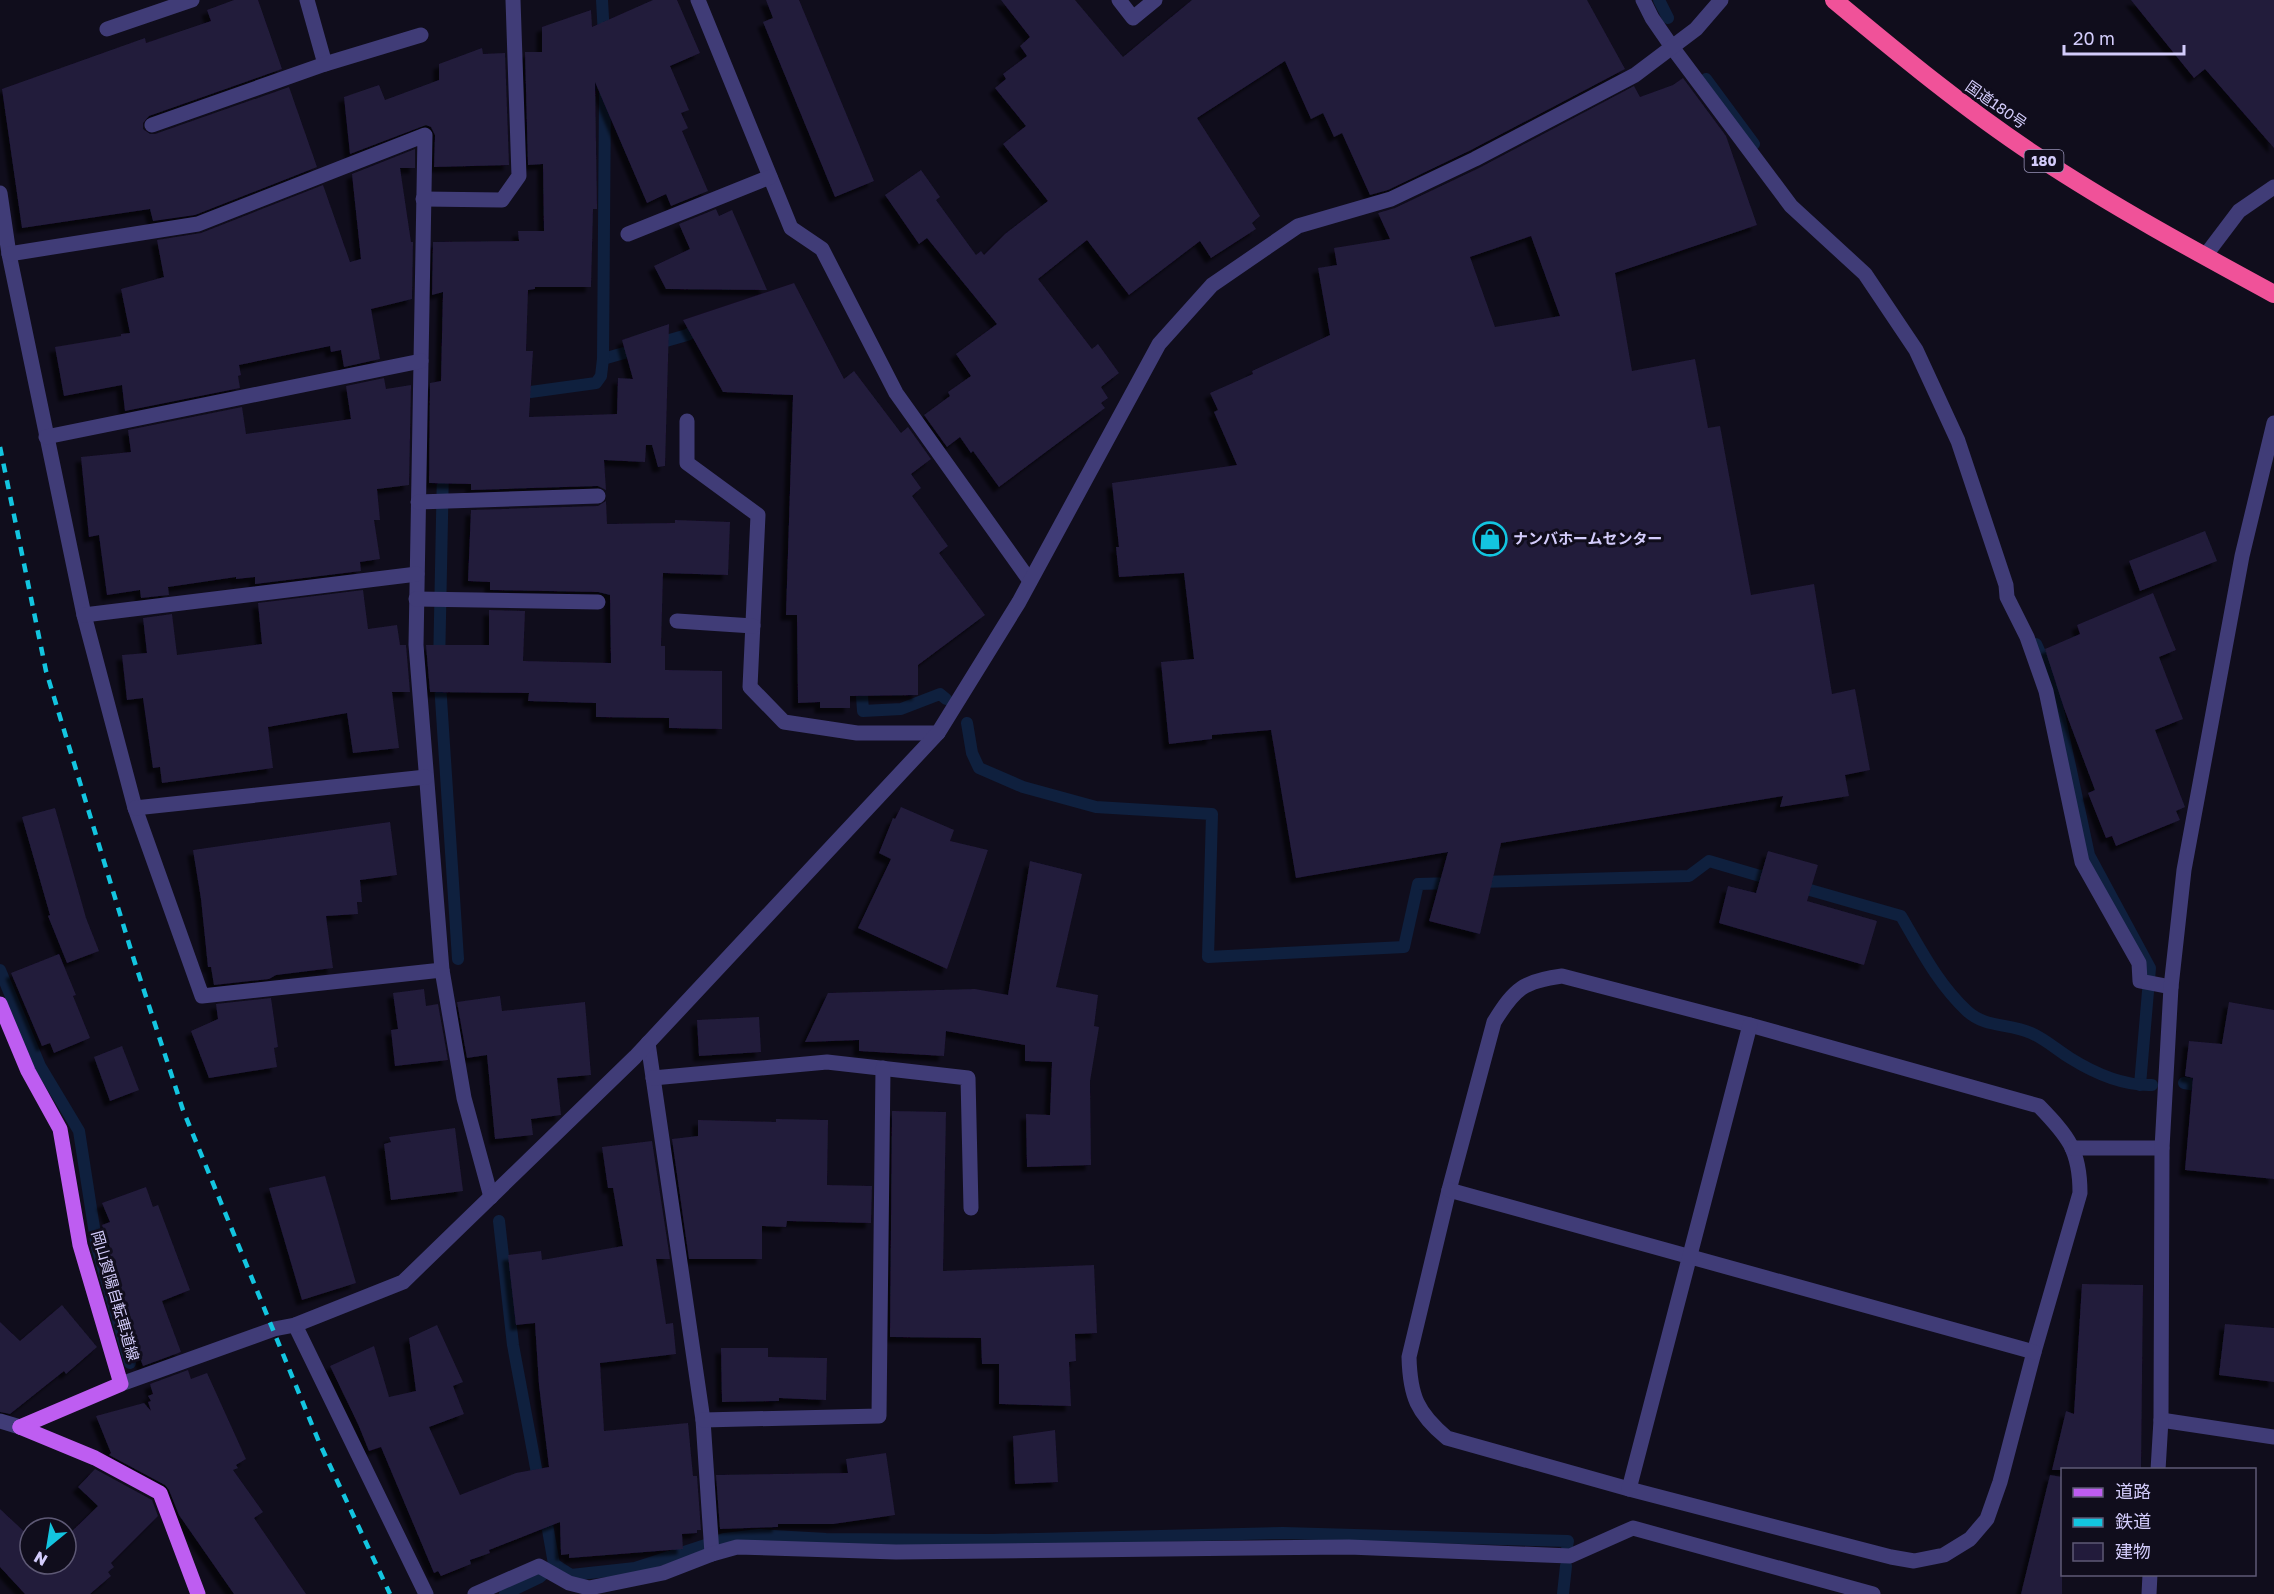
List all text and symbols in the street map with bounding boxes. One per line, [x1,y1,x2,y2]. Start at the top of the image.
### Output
scale bar [2064,18,2184,56]
text: 20 m [2073,27,2115,49]
street label: 国道180号 [1962,77,2031,132]
road number: 180 [2024,150,2064,172]
shop icon: ナンバホームセンター [1472,521,1508,557]
place label: ナンバホームセンター [1513,529,1663,547]
street label: 岡山賀陽自転車道線 [89,1228,143,1363]
legend [2061,1468,2256,1576]
text: 道路 [2115,1480,2151,1502]
text: 鉄道 [2115,1510,2151,1532]
north arrow [18,1516,78,1576]
text: 建物 [2115,1540,2151,1562]
text: N [30,1547,51,1571]

